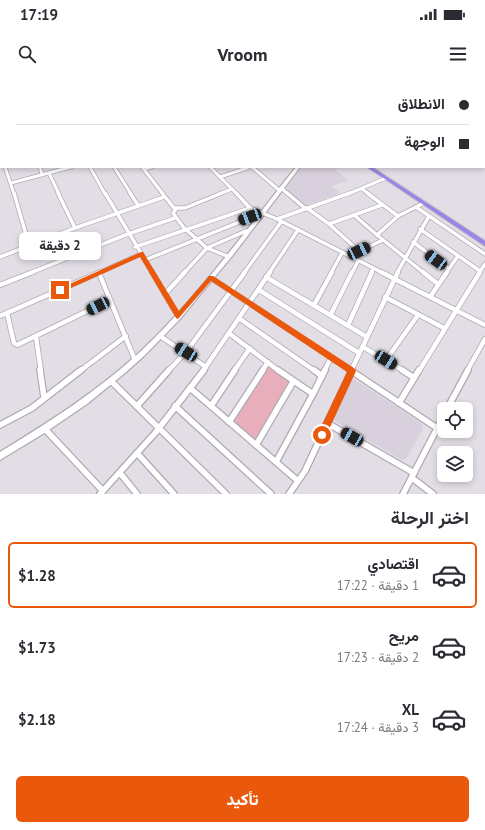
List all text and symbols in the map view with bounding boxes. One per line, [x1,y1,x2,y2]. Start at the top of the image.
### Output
text: 17:19 [20,5,58,24]
icon: search [16,43,38,65]
text: Vroom [218,43,267,66]
icon: menu [447,43,469,65]
text: الانطلاق [398,94,445,113]
text: الوجهة [404,132,445,151]
car [237,207,263,227]
callout: 2 دقيقة [19,232,101,260]
text: 2 دقيقة [39,237,81,254]
car [346,240,372,262]
car [423,248,449,272]
route end [51,281,69,299]
car [85,295,111,317]
car [173,341,199,363]
car [373,349,399,371]
map controls [437,402,473,482]
button: locate [437,402,473,438]
route start [313,426,331,444]
car [339,426,365,448]
button: layers [437,446,473,482]
text: اختر الرحلة [391,506,469,529]
text: اقتصادي [367,554,419,573]
icon: car [431,557,467,593]
text: $1.28 [18,566,56,585]
text: 1 دقيقة · 17:22 [337,577,419,594]
text: مريح [389,626,419,645]
icon: car [431,629,467,665]
text: $1.73 [18,638,56,657]
text: 2 دقيقة · 17:23 [337,649,419,666]
text: XL [402,700,419,719]
icon: car [431,701,467,737]
text: $2.18 [18,710,56,729]
text: 3 دقيقة · 17:24 [337,719,419,736]
button: تأكيد [16,776,469,822]

